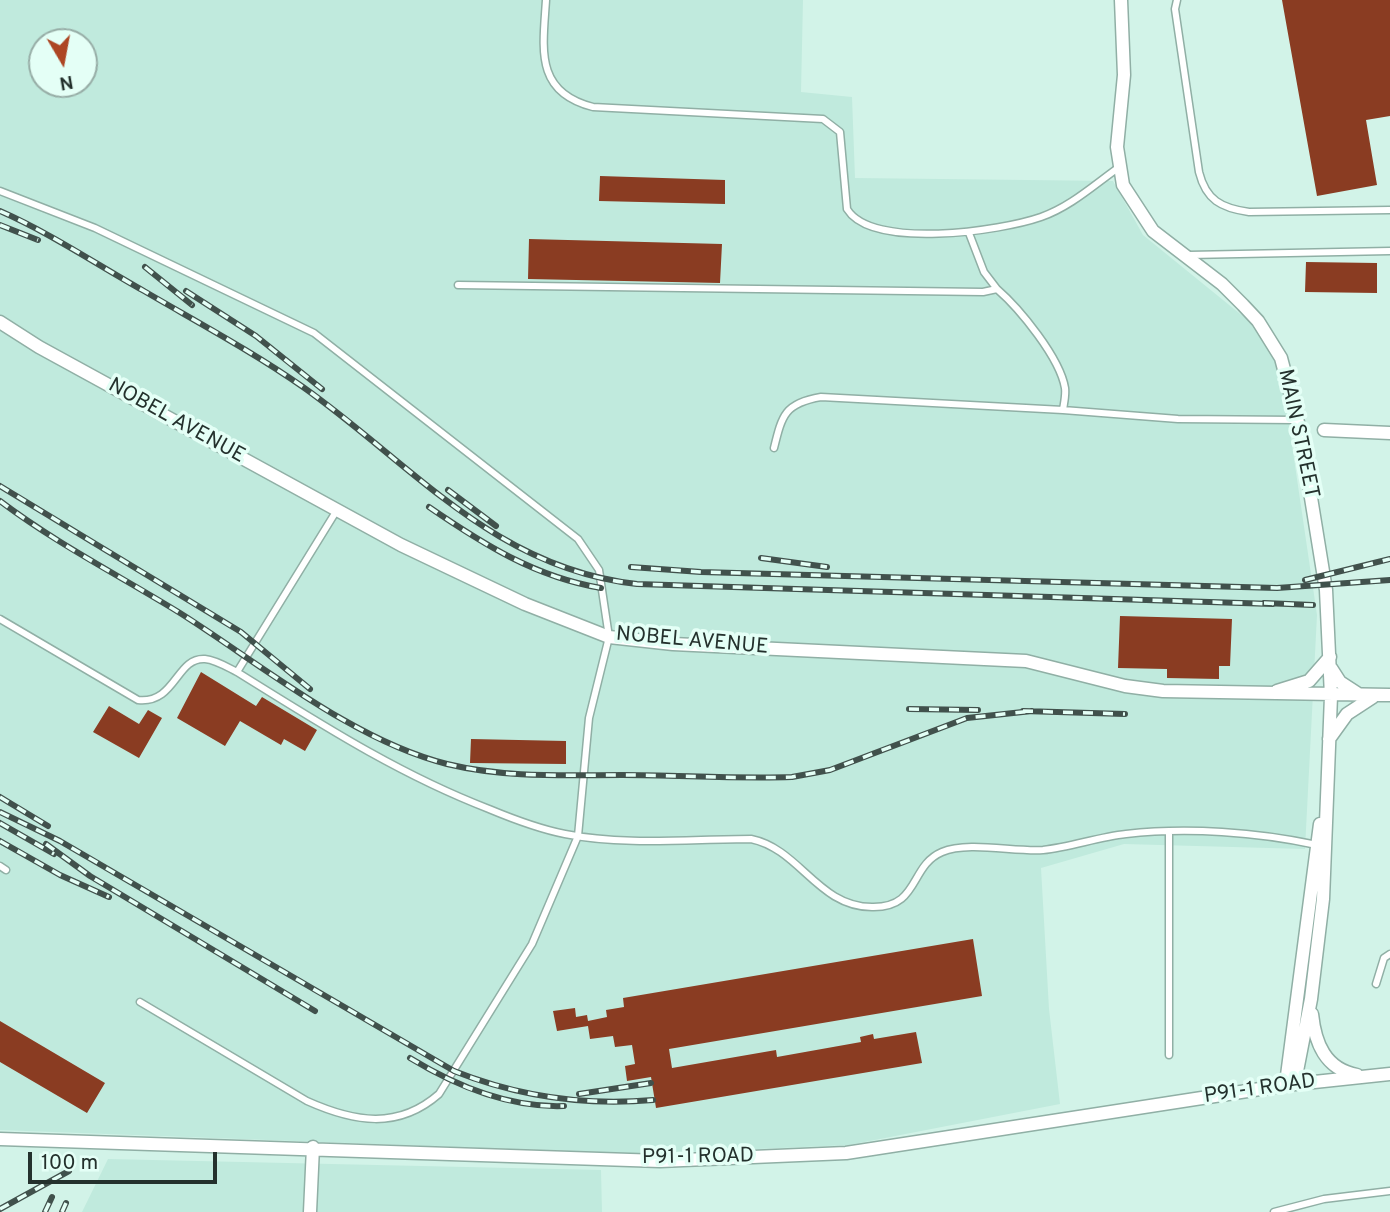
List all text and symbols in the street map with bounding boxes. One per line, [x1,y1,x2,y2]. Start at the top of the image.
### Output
north arrow [28,28,98,98]
text: N [57,69,75,95]
street label: MAIN STREET [1271,367,1323,501]
street label: NOBEL AVENUE [103,374,249,470]
street label: NOBEL AVENUE [615,623,769,661]
street label: P91-1 ROAD [1203,1070,1317,1110]
scale bar [32,1138,220,1182]
street label: P91-1 ROAD [642,1144,754,1172]
text: 100 m [41,1150,98,1177]

